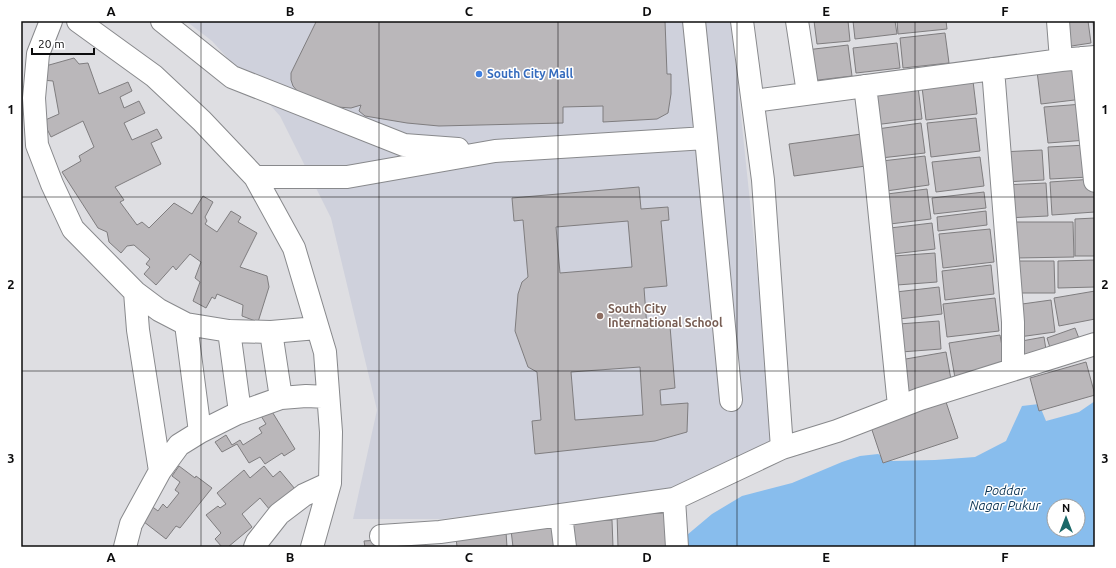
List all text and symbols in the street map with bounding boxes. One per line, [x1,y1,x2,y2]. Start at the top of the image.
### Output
text: A [106,4,116,18]
text: B [286,4,295,18]
text: C [465,4,474,18]
text: D [642,4,652,18]
text: E [822,4,830,18]
text: F [1001,4,1009,18]
scale bar [32,30,94,56]
text: 20 m [38,37,65,50]
place label: South City Mall [487,67,573,80]
marker: South City Mall [474,69,484,79]
text: 1 [7,102,15,116]
text: 1 [1101,102,1109,116]
text: 2 [7,277,15,291]
text: 2 [1101,277,1109,291]
place label: South City International School [608,302,723,329]
marker: South City International School [595,311,605,321]
text: 3 [7,451,15,465]
text: 3 [1101,451,1109,465]
water label: Poddar Nagar Pukur [969,483,1042,512]
north arrow [1046,498,1086,538]
text: N [1062,502,1070,514]
text: A [106,550,116,564]
text: B [286,550,295,564]
text: C [465,550,474,564]
text: D [642,550,652,564]
text: E [822,550,830,564]
text: F [1001,550,1009,564]

